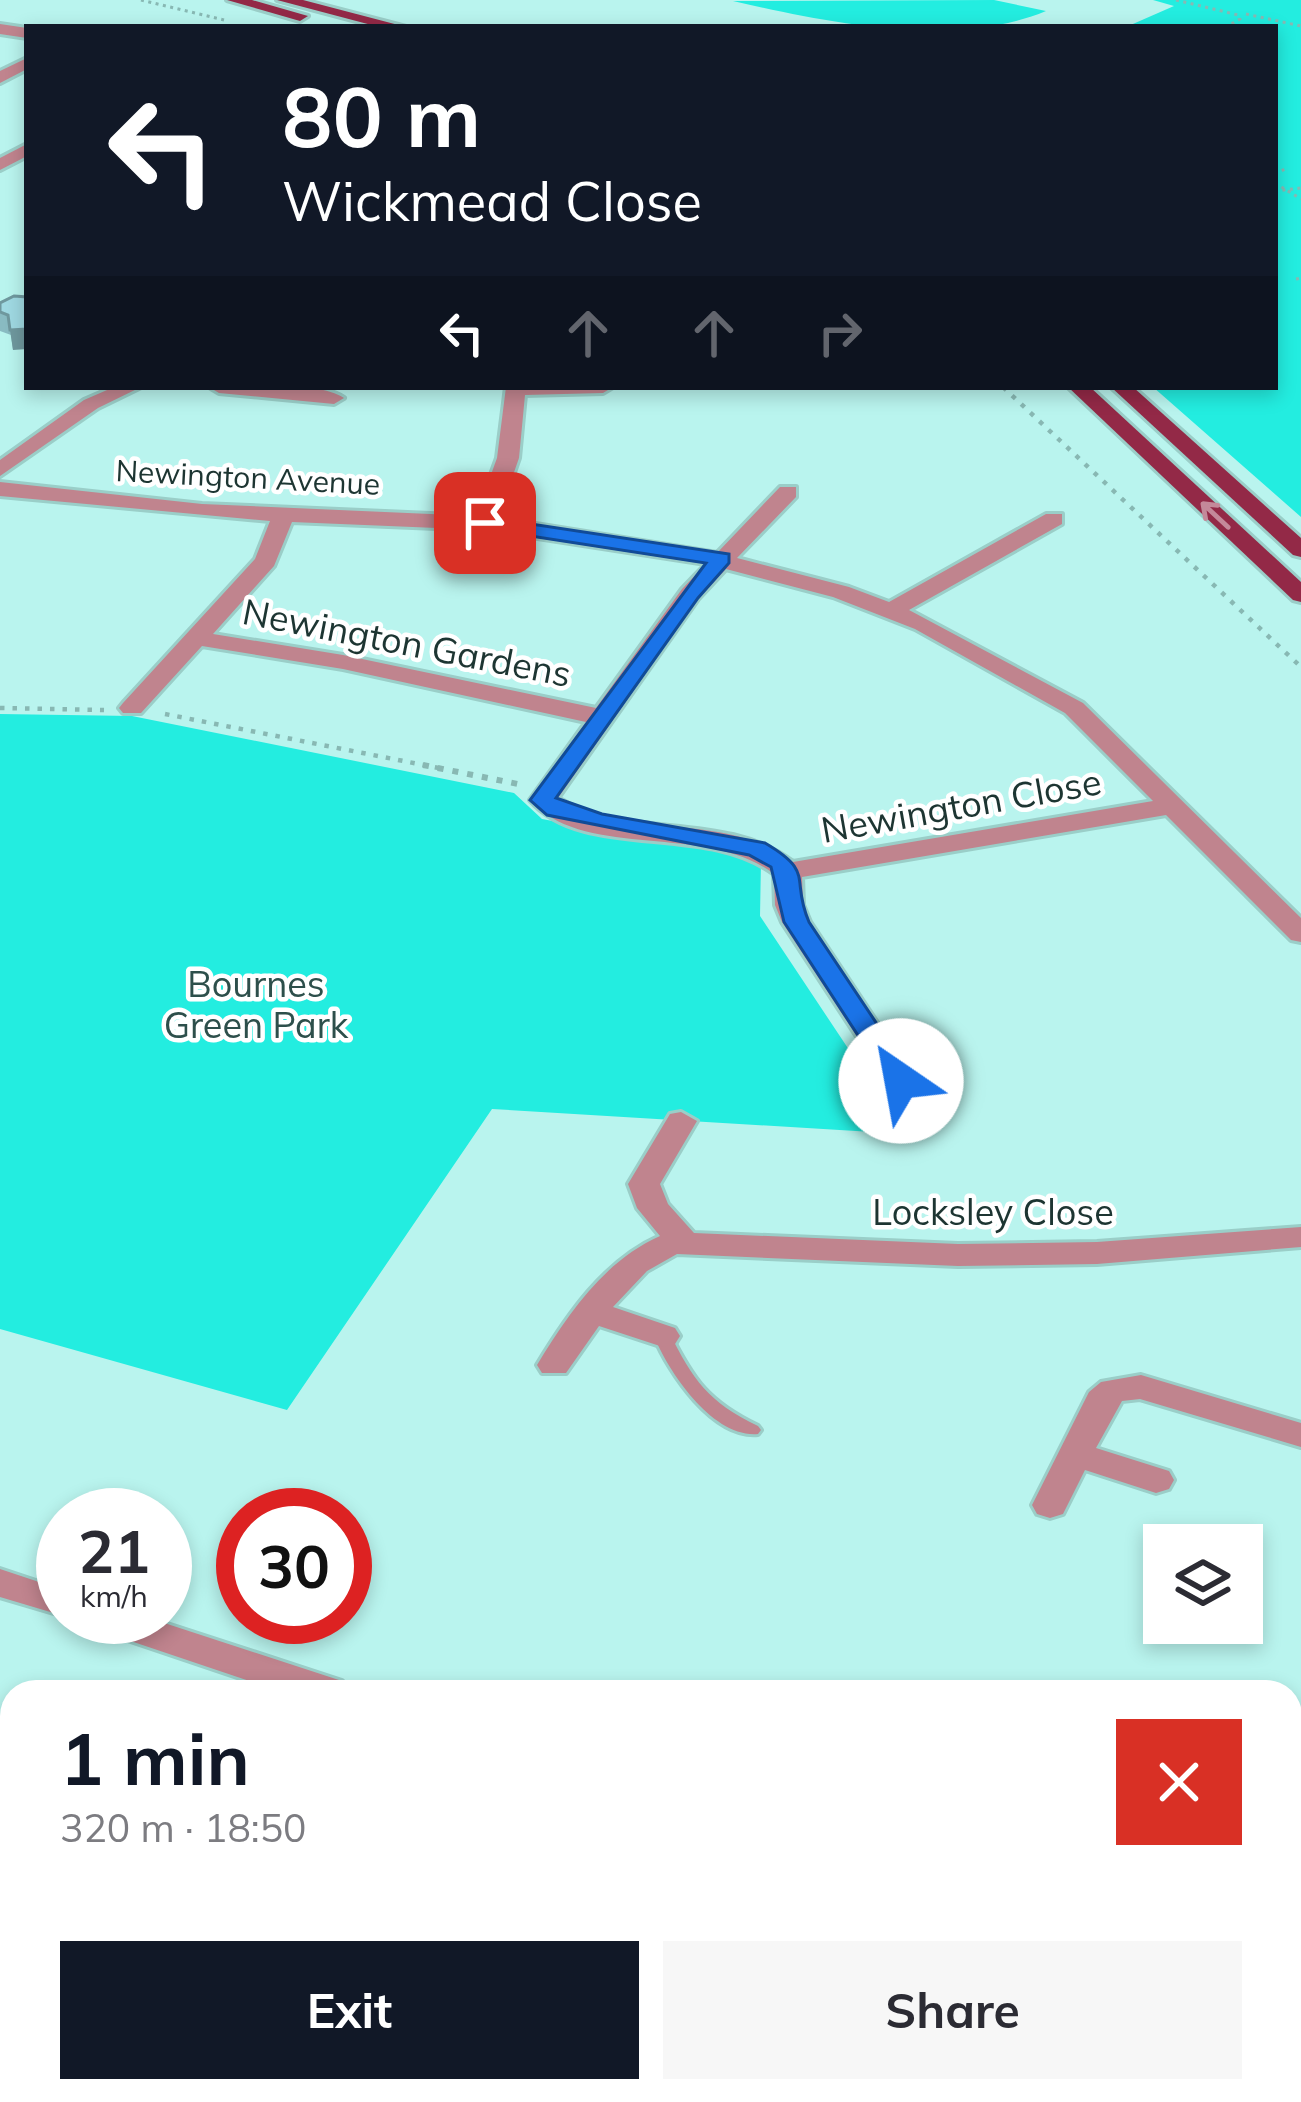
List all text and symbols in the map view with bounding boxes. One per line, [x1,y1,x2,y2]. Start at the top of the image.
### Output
text: 80 m [282,63,481,168]
icon: left [84,72,240,228]
text: Wickmead Close [282,167,702,235]
icon: left [429,300,495,366]
icon: ahead [555,300,621,366]
icon: ahead [681,300,747,366]
icon: right [807,300,873,366]
street label: Newington Avenue [115,451,381,503]
pin [434,472,536,574]
icon: arrive [452,490,518,556]
one-way arrow [1201,502,1231,529]
street label: Newington Gardens [239,588,575,696]
street label: Newington Close [817,758,1105,852]
park label: Bournes Green Park [164,961,349,1047]
position arrow [838,1018,964,1144]
street label: Locksley Close [872,1189,1114,1234]
speed limit sign: 30 [216,1488,372,1644]
text: 21 [78,1513,150,1588]
map controls [1143,1524,1263,1644]
button: layers [1143,1524,1263,1644]
text: km/h [80,1577,148,1615]
text: 1 min [60,1713,250,1803]
button: close [1116,1719,1242,1845]
text: 320 m · 18:50 [60,1803,306,1852]
button: Exit [60,1941,639,2079]
button: Share [663,1941,1242,2079]

